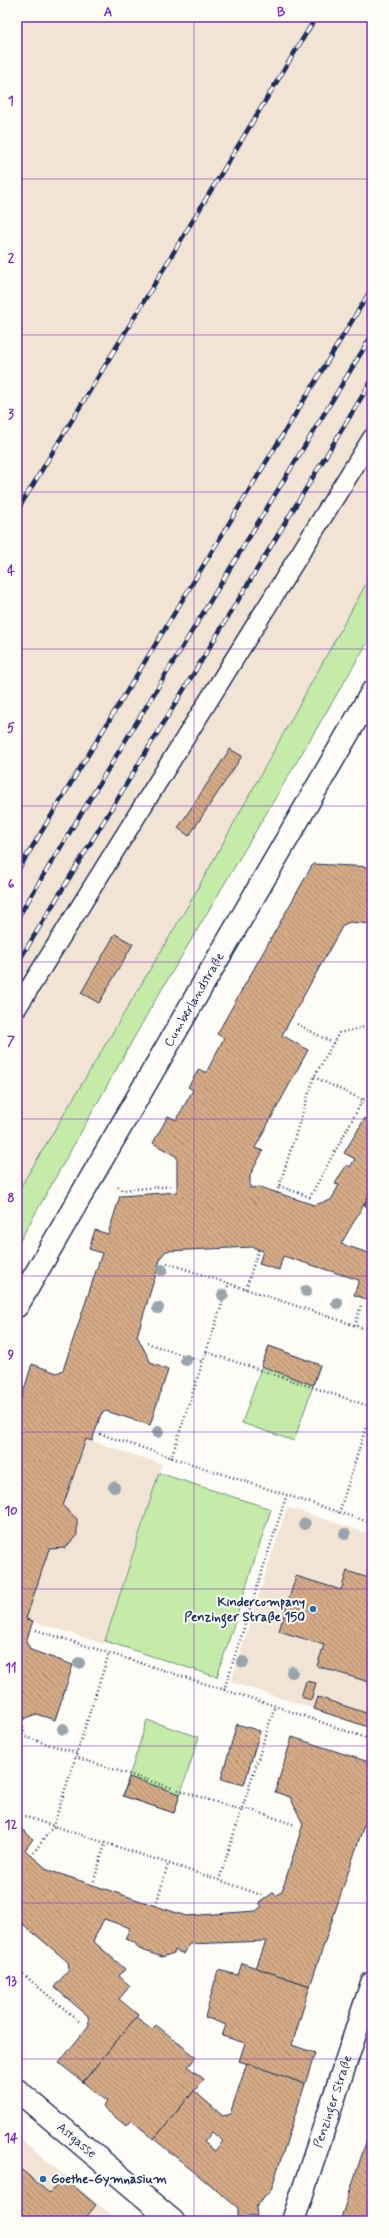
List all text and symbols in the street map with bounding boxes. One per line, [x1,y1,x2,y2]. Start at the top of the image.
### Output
text: A [104,4,112,21]
text: B [277,4,286,21]
text: 1 [8,93,14,110]
text: 2 [8,250,15,267]
text: 3 [8,406,14,423]
text: 4 [7,563,15,580]
text: 5 [7,720,15,737]
text: 6 [8,876,15,893]
street label: Cumberlandstraße [160,949,228,1050]
text: 7 [7,1033,15,1050]
text: 8 [7,1190,15,1207]
text: 9 [8,1347,15,1364]
text: 10 [4,1503,18,1520]
place label: Kindercompany Penzinger Straße 150 [184,1594,305,1629]
marker: Kindercompany Penzinger Straße 150 [308,1604,318,1614]
text: 11 [5,1660,17,1677]
text: 12 [5,1817,17,1834]
text: 13 [5,1973,17,1990]
street label: Penzinger Straße [309,2053,356,2150]
street label: Astgasse [53,2119,100,2162]
text: 14 [4,2130,18,2147]
place label: Goethe-Gymnasium [51,2171,167,2188]
marker: Goethe-Gymnasium [38,2174,48,2184]

